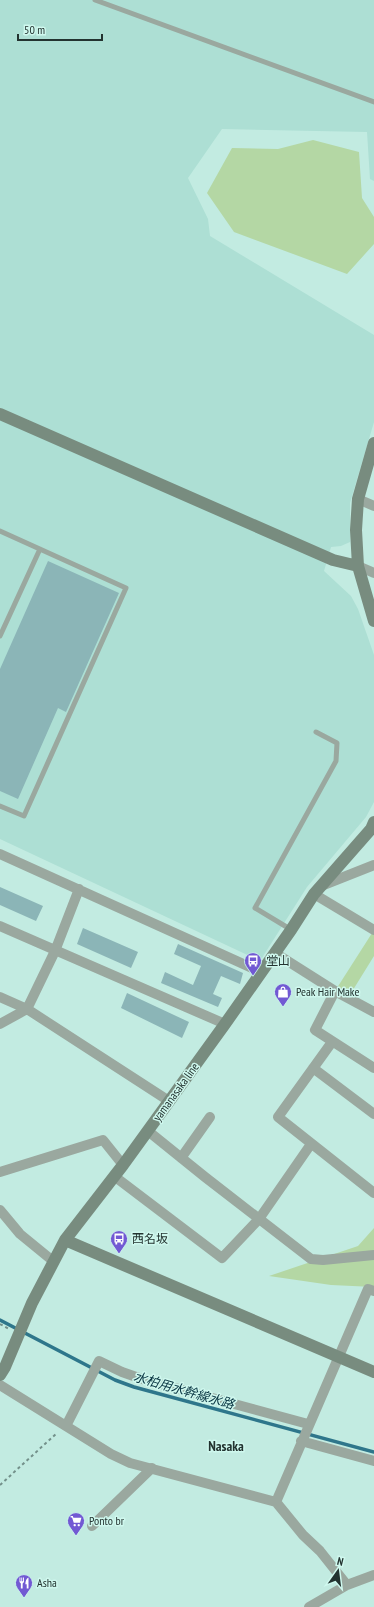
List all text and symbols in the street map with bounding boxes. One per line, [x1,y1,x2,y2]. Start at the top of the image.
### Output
scale bar [18,16,102,42]
text: 50 m [24,22,45,37]
bus stop icon: 堂山 [243,951,263,976]
place label: 堂山 [266,953,290,968]
shop icon: Peak Hair Make [273,982,293,1007]
place label: Peak Hair Make [296,984,359,999]
street label: yamanasaka line [149,1060,202,1124]
bus stop icon: 西名坂 [109,1229,129,1254]
place label: 西名坂 [132,1231,168,1246]
water label: 水柏用水幹線水路 [132,1368,237,1413]
district label: Nasaka [208,1437,244,1455]
supermarket icon: Ponto br [66,1511,86,1536]
place label: Ponto br [89,1513,125,1528]
north arrow [318,1551,358,1591]
text: N [336,1554,345,1569]
restaurant icon: Asha [14,1573,34,1598]
place label: Asha [37,1575,57,1590]

